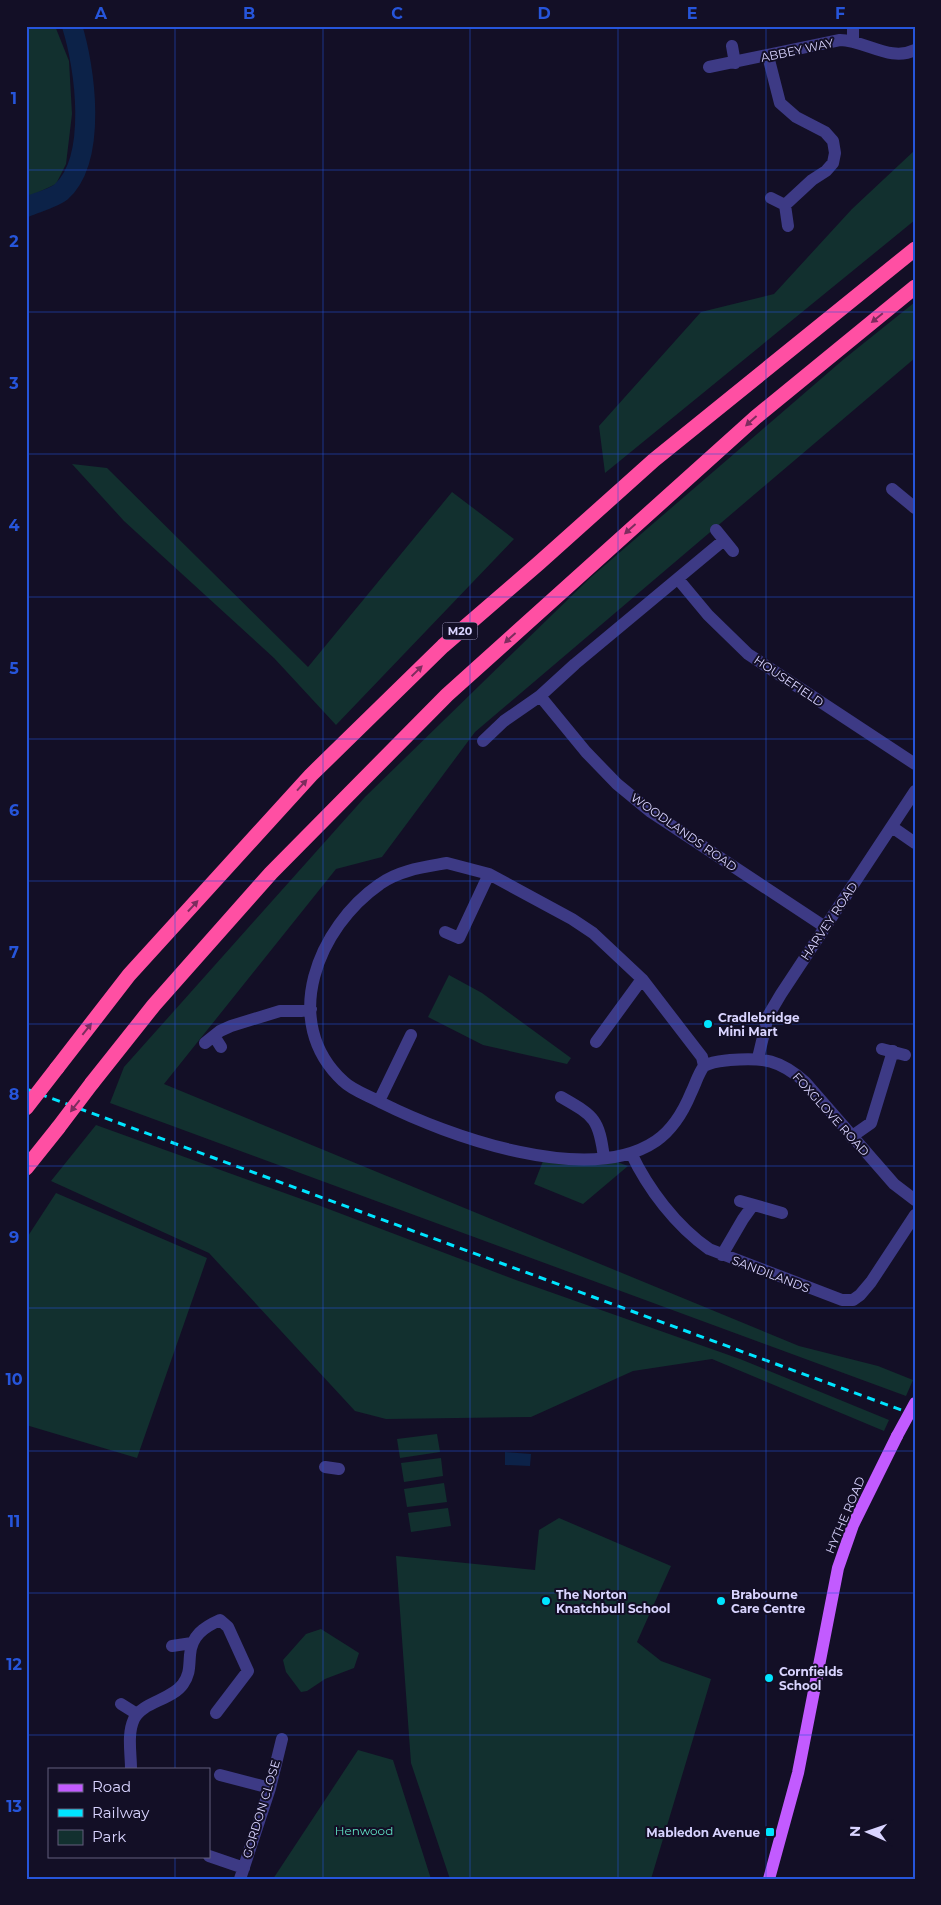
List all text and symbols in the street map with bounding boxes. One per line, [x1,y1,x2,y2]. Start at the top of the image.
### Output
text: A [94,4,108,23]
text: B [243,4,255,23]
text: C [391,4,403,23]
text: D [537,4,551,23]
text: E [687,4,697,23]
text: F [835,4,845,23]
street label: ABBEY WAY [759,35,835,65]
text: 1 [11,89,17,108]
text: 2 [9,232,19,251]
one-way arrow [871,312,884,323]
text: 3 [8,374,19,393]
one-way arrow [746,415,758,427]
text: 4 [8,516,20,535]
one-way arrow [624,524,637,535]
road number: M20 [442,622,478,640]
one-way arrow [504,632,516,644]
street label: HOUSEFIELD [751,652,827,710]
text: 5 [9,659,19,678]
one-way arrow [411,665,423,677]
one-way arrow [296,779,307,792]
street label: WOODLANDS ROAD [628,790,740,874]
text: 6 [9,801,19,820]
street label: HARVEY ROAD [797,879,861,963]
one-way arrow [187,901,199,913]
text: 7 [9,943,19,962]
place label: Cradlebridge Mini Mart [718,1010,800,1039]
marker: Cradlebridge Mini Mart [702,1018,714,1030]
one-way arrow [82,1022,92,1036]
street label: FOXGLOVE ROAD [790,1069,873,1159]
text: 8 [9,1085,19,1104]
one-way arrow [70,1099,80,1113]
text: 9 [9,1228,19,1247]
street label: SANDILANDS [730,1252,812,1296]
text: 10 [5,1370,23,1389]
street label: HYTHE ROAD [822,1474,868,1556]
text: 11 [8,1512,20,1531]
place label: The Norton Knatchbull School [556,1587,670,1616]
place label: Brabourne Care Centre [731,1587,806,1616]
marker: The Norton Knatchbull School [540,1595,552,1607]
marker: Brabourne Care Centre [715,1595,727,1607]
text: 12 [6,1655,22,1674]
place label: Cornfields School [779,1664,844,1693]
marker: Cornfields School [763,1672,775,1684]
street label: GORDON CLOSE [239,1758,283,1860]
legend [48,1768,210,1858]
text: Road [92,1777,131,1796]
text: 13 [6,1797,22,1816]
text: Railway [92,1803,150,1822]
north arrow [844,1808,894,1858]
park label: Henwood [335,1823,393,1838]
place label: Mabledon Avenue [646,1825,760,1840]
marker: Mabledon Avenue [764,1826,776,1838]
text: N [846,1826,864,1838]
text: Park [92,1827,126,1846]

